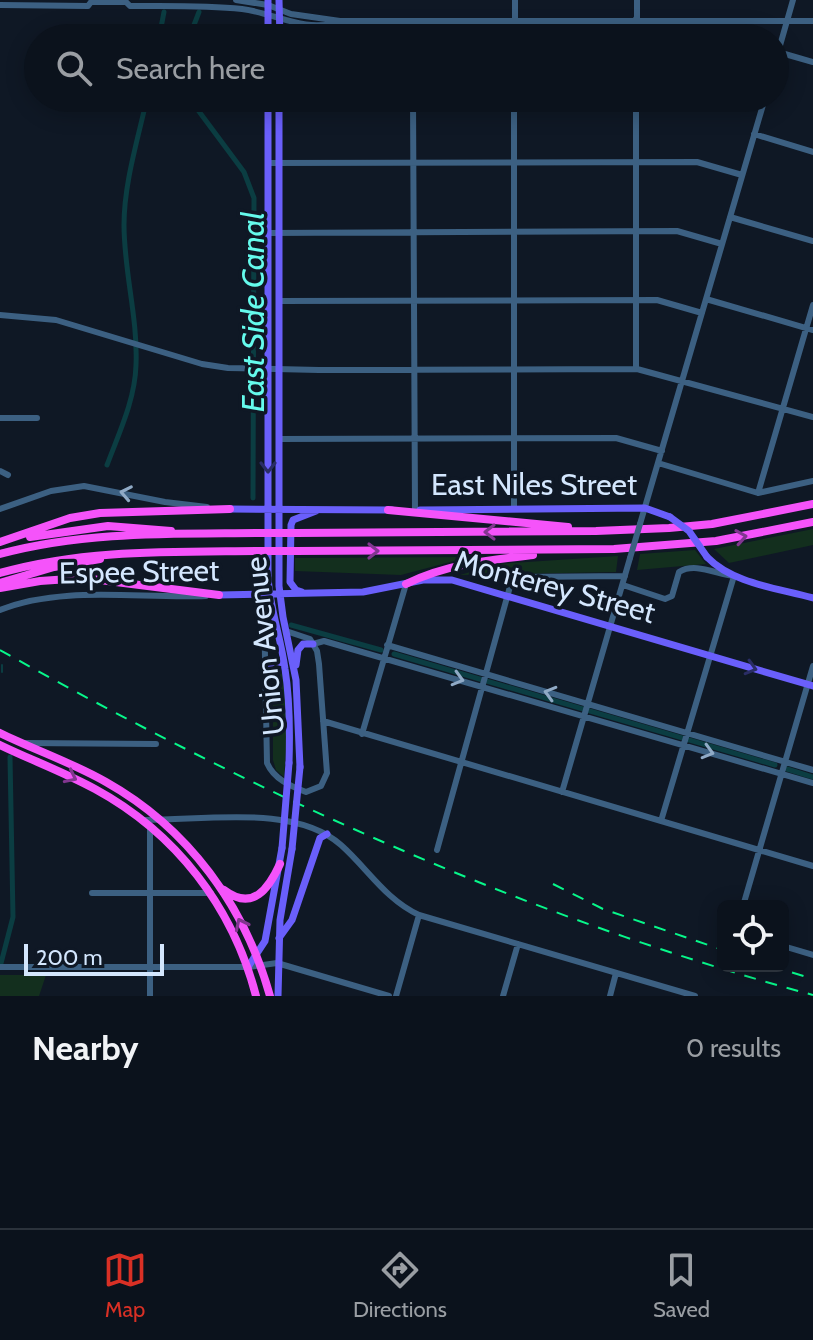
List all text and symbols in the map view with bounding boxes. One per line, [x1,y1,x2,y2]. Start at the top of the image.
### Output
search box [24,24,789,112]
icon: search [52,46,96,90]
text: Search here [116,50,265,87]
water label: East Side Canal [233,211,272,412]
one-way arrow [259,461,277,474]
street label: East Niles Street [431,466,637,503]
one-way arrow [119,485,133,502]
one-way arrow [483,523,496,541]
one-way arrow [734,529,748,546]
one-way arrow [367,542,380,560]
street label: Monterey Street [451,542,659,631]
street label: Espee Street [59,552,219,591]
street label: Union Avenue [237,555,292,737]
one-way arrow [744,659,757,675]
one-way arrow [451,670,465,686]
one-way arrow [544,686,557,702]
one-way arrow [700,743,714,759]
one-way arrow [62,768,77,783]
map controls [717,900,789,972]
button: locate [717,900,789,972]
one-way arrow [235,917,251,932]
scale bar [24,940,164,976]
text: 200 m [36,944,102,971]
text: Nearby [32,1027,139,1069]
text: 0 results [686,1032,781,1064]
tab: Map [103,1248,147,1323]
tab: Directions [353,1248,447,1323]
tab: Saved [653,1248,710,1323]

